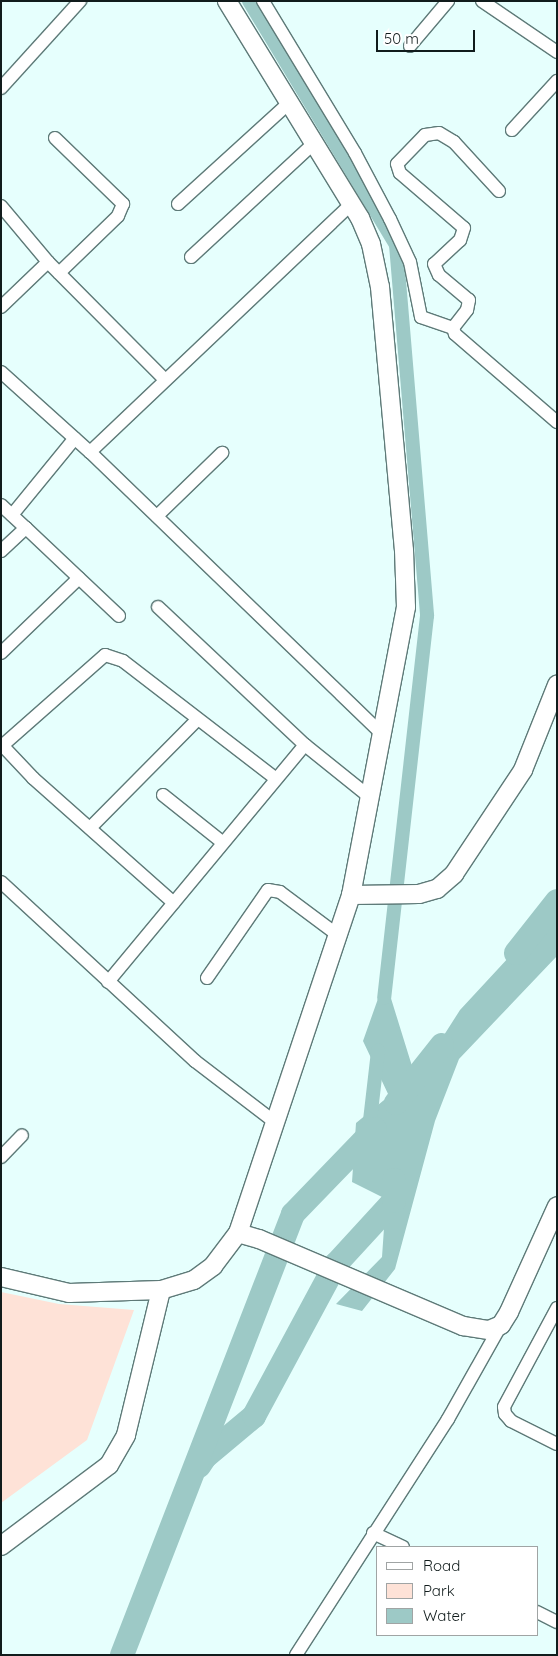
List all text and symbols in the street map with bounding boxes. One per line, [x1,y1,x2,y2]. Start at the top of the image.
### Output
scale bar [378,20,477,52]
text: 50 m [384,29,419,48]
legend [376,1546,538,1636]
text: Road [423,1556,460,1575]
text: Park [423,1581,455,1600]
text: Water [423,1606,466,1625]

